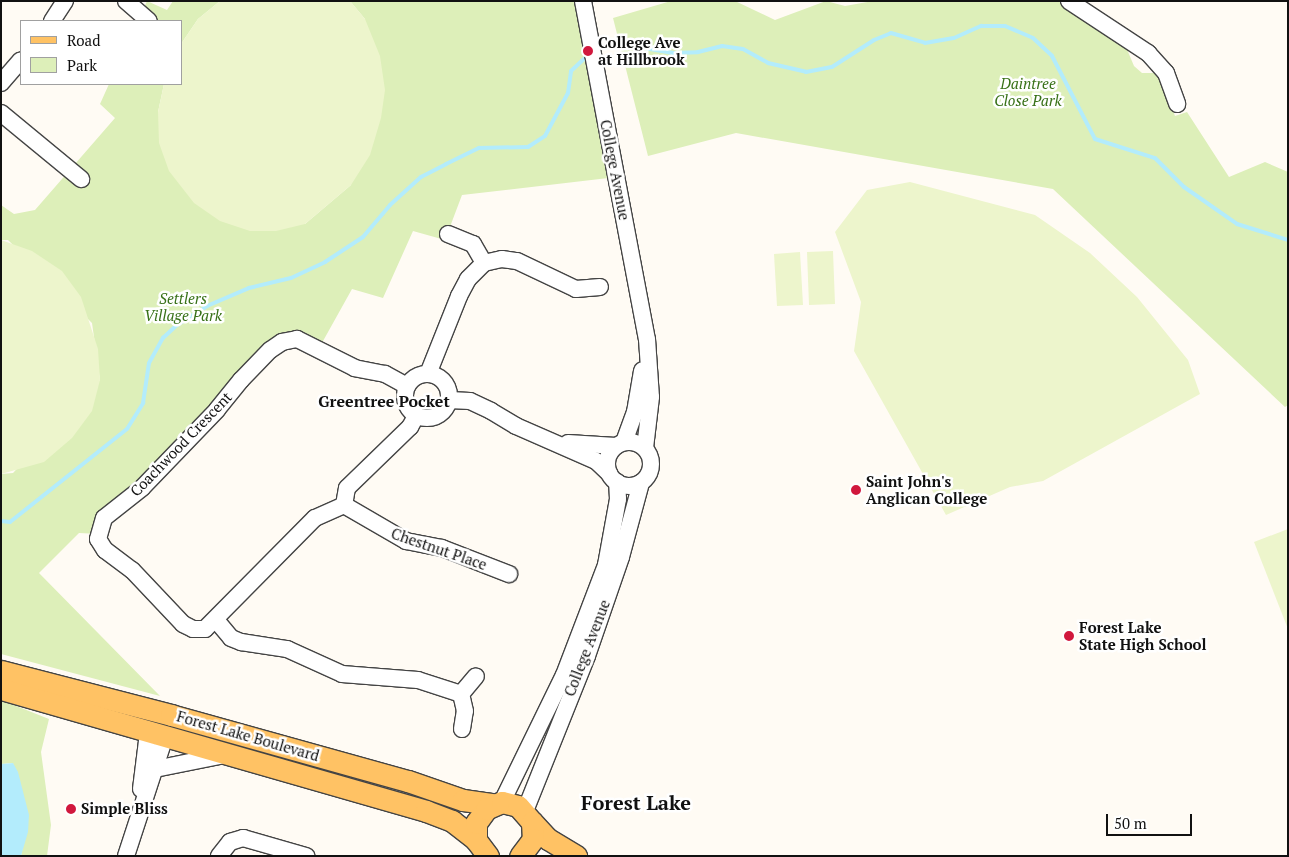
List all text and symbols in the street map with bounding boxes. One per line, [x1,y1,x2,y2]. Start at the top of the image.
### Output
legend [20,20,182,85]
text: Road [67,30,100,50]
place label: College Ave at Hillbrook [598,33,685,68]
marker: College Ave at Hillbrook [582,45,594,57]
text: Park [67,55,97,75]
park label: Daintree Close Park [994,74,1062,109]
street label: College Avenue [596,118,634,222]
park label: Settlers Village Park [144,289,222,324]
street label: Coachwood Crescent [126,388,236,500]
district label: Greentree Pocket [318,391,450,411]
place label: Saint John's Anglican College [866,472,987,507]
marker: Saint John's Anglican College [850,484,862,496]
street label: Chestnut Place [389,524,489,574]
street label: College Avenue [560,597,614,699]
place label: Forest Lake State High School [1079,618,1206,653]
marker: Forest Lake State High School [1063,630,1075,642]
street label: Forest Lake Boulevard [175,707,321,765]
district label: Forest Lake [581,790,691,814]
place label: Simple Bliss [81,800,168,818]
marker: Simple Bliss [65,803,77,815]
scale bar [1109,804,1195,836]
text: 50 m [1114,813,1147,833]

